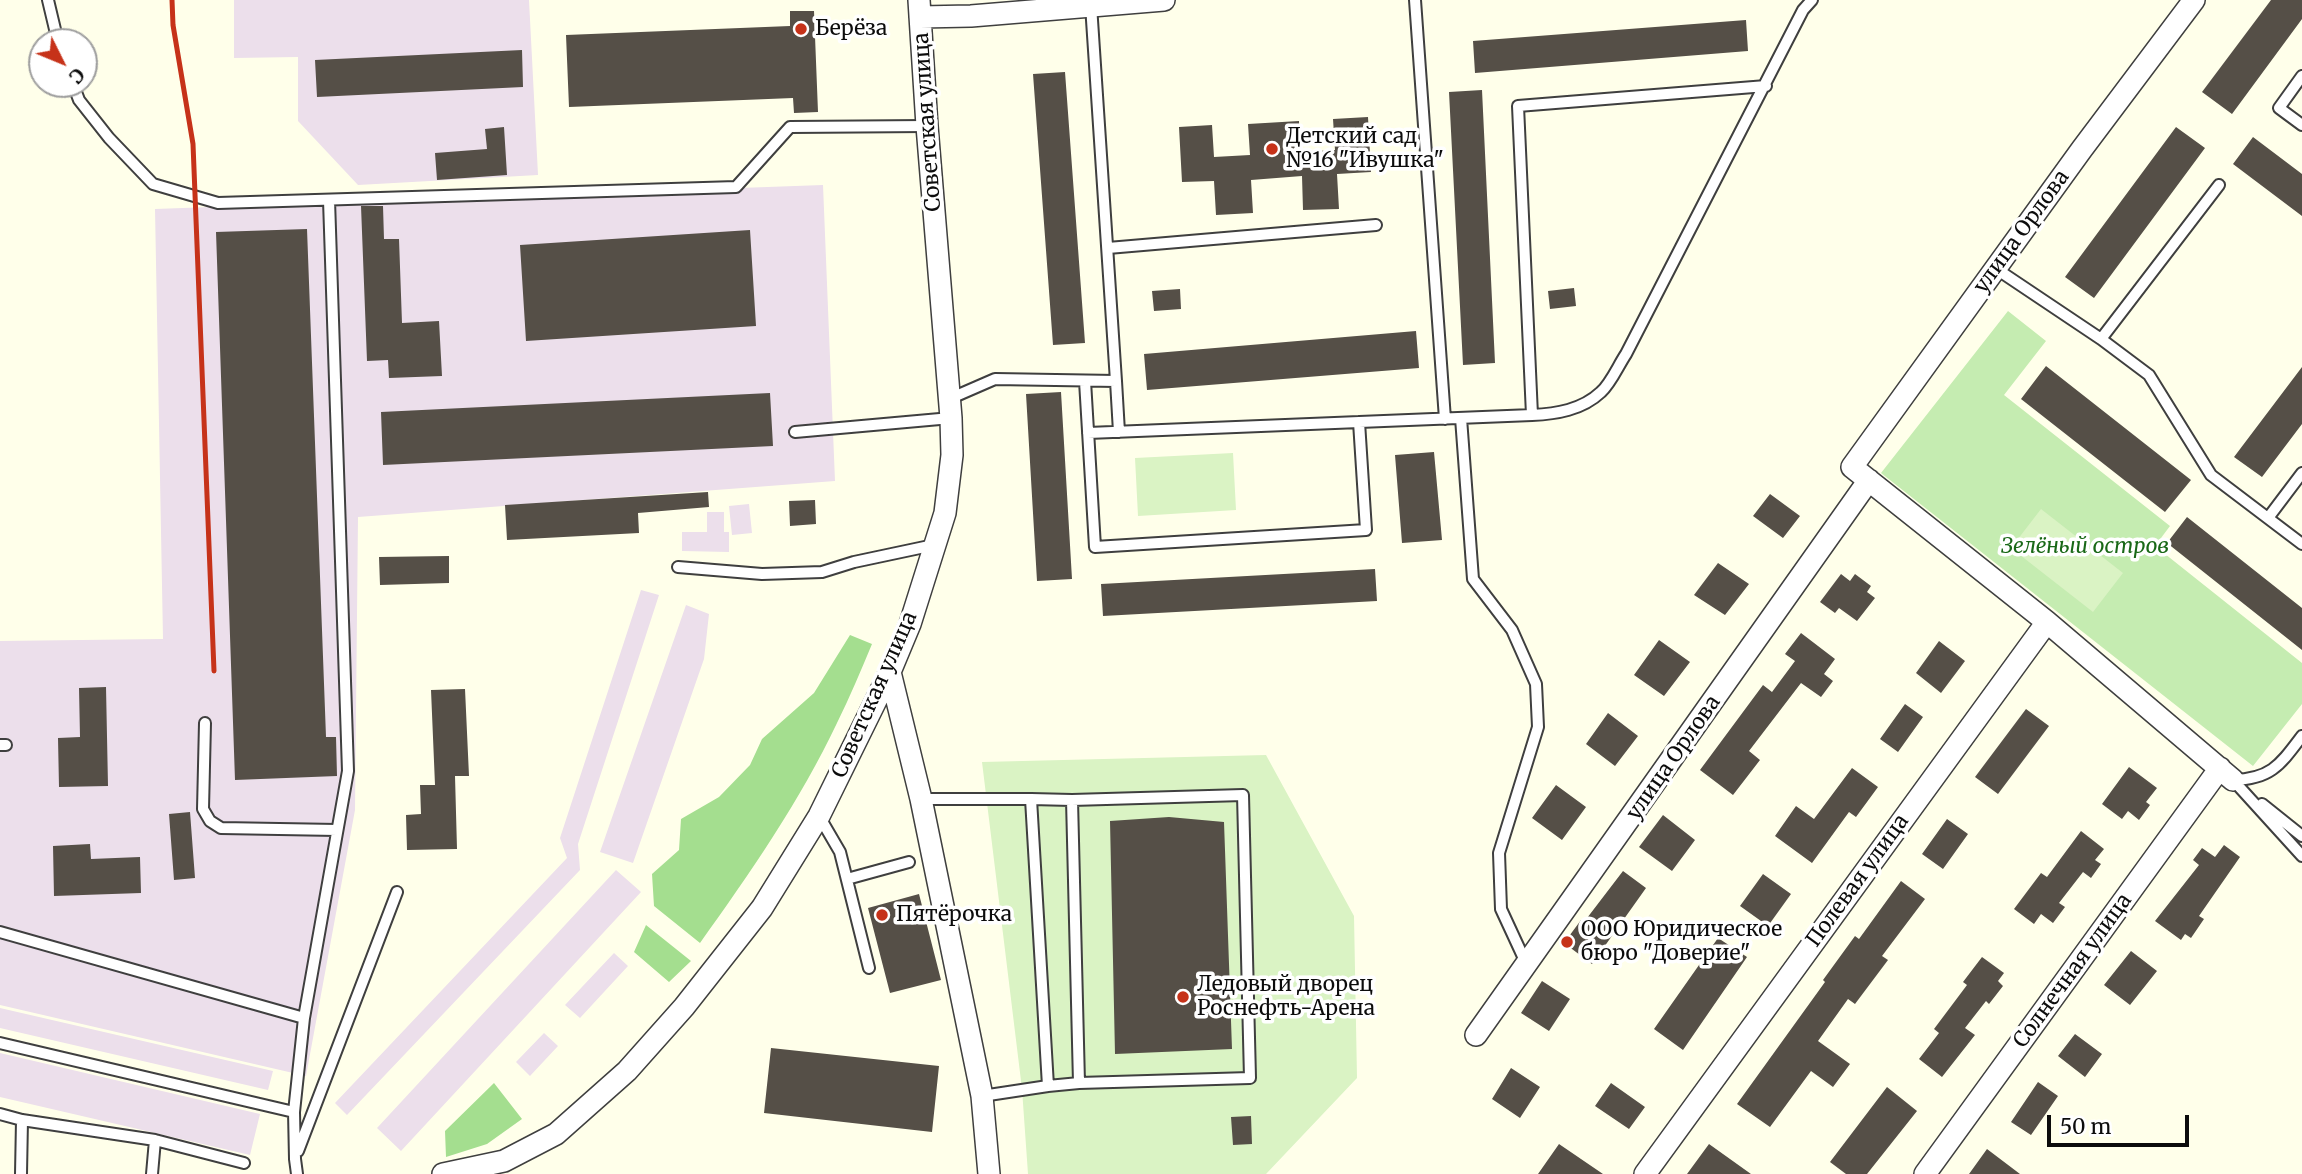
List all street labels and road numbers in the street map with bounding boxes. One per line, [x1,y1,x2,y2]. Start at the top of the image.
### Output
street label: Советская улица [909,32,947,212]
street label: улица Орлова [1969,166,2075,298]
street label: Советская улица [827,608,923,782]
street label: улица Орлова [1622,691,1726,825]
street label: Полевая улица [1801,810,1915,952]
street label: Солнечная улица [2009,889,2137,1053]

